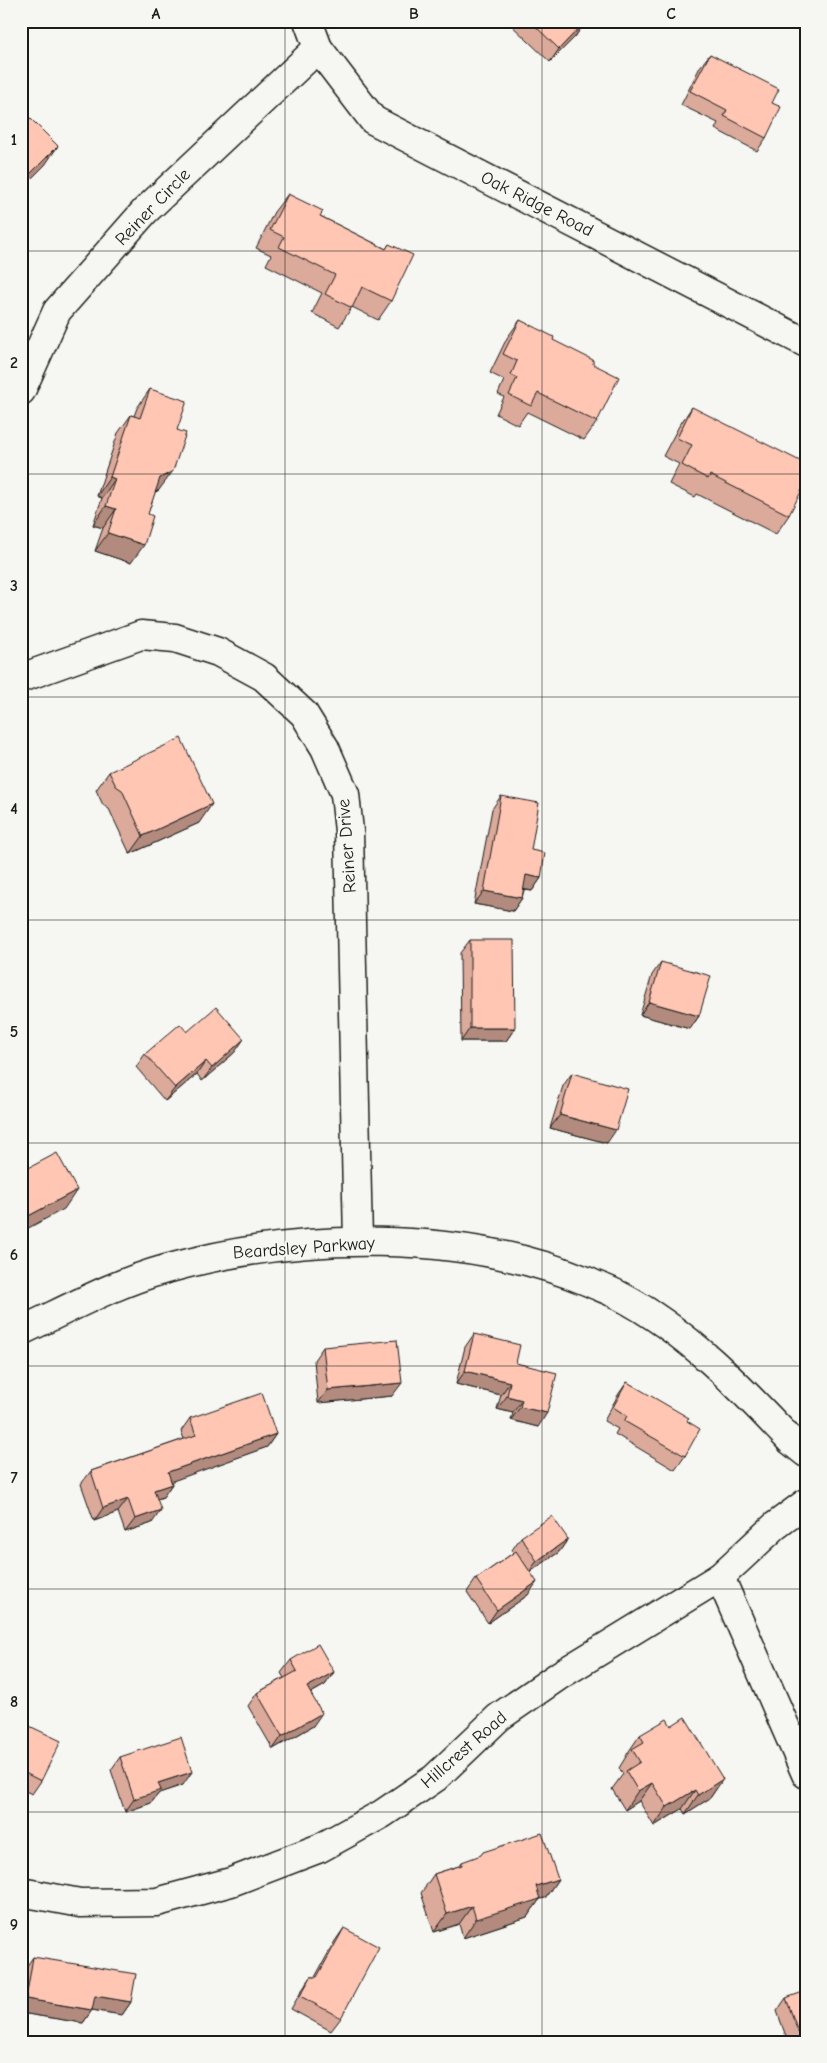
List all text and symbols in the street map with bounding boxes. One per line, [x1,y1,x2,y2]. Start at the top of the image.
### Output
text: A [152,5,161,23]
text: B [409,5,419,23]
text: C [666,5,676,23]
text: 1 [11,131,17,149]
street label: Reiner Circle [111,164,195,250]
street label: Oak Ridge Road [477,167,597,241]
text: 2 [10,354,18,372]
text: 3 [10,577,18,595]
street label: Reiner Drive [333,798,361,894]
text: 4 [10,800,18,818]
text: 5 [10,1023,18,1041]
street label: Beardsley Parkway [232,1232,377,1263]
text: 6 [10,1246,18,1264]
text: 7 [10,1469,18,1487]
text: 8 [10,1693,18,1711]
street label: Hillcrest Road [417,1707,511,1793]
text: 9 [10,1916,18,1934]

